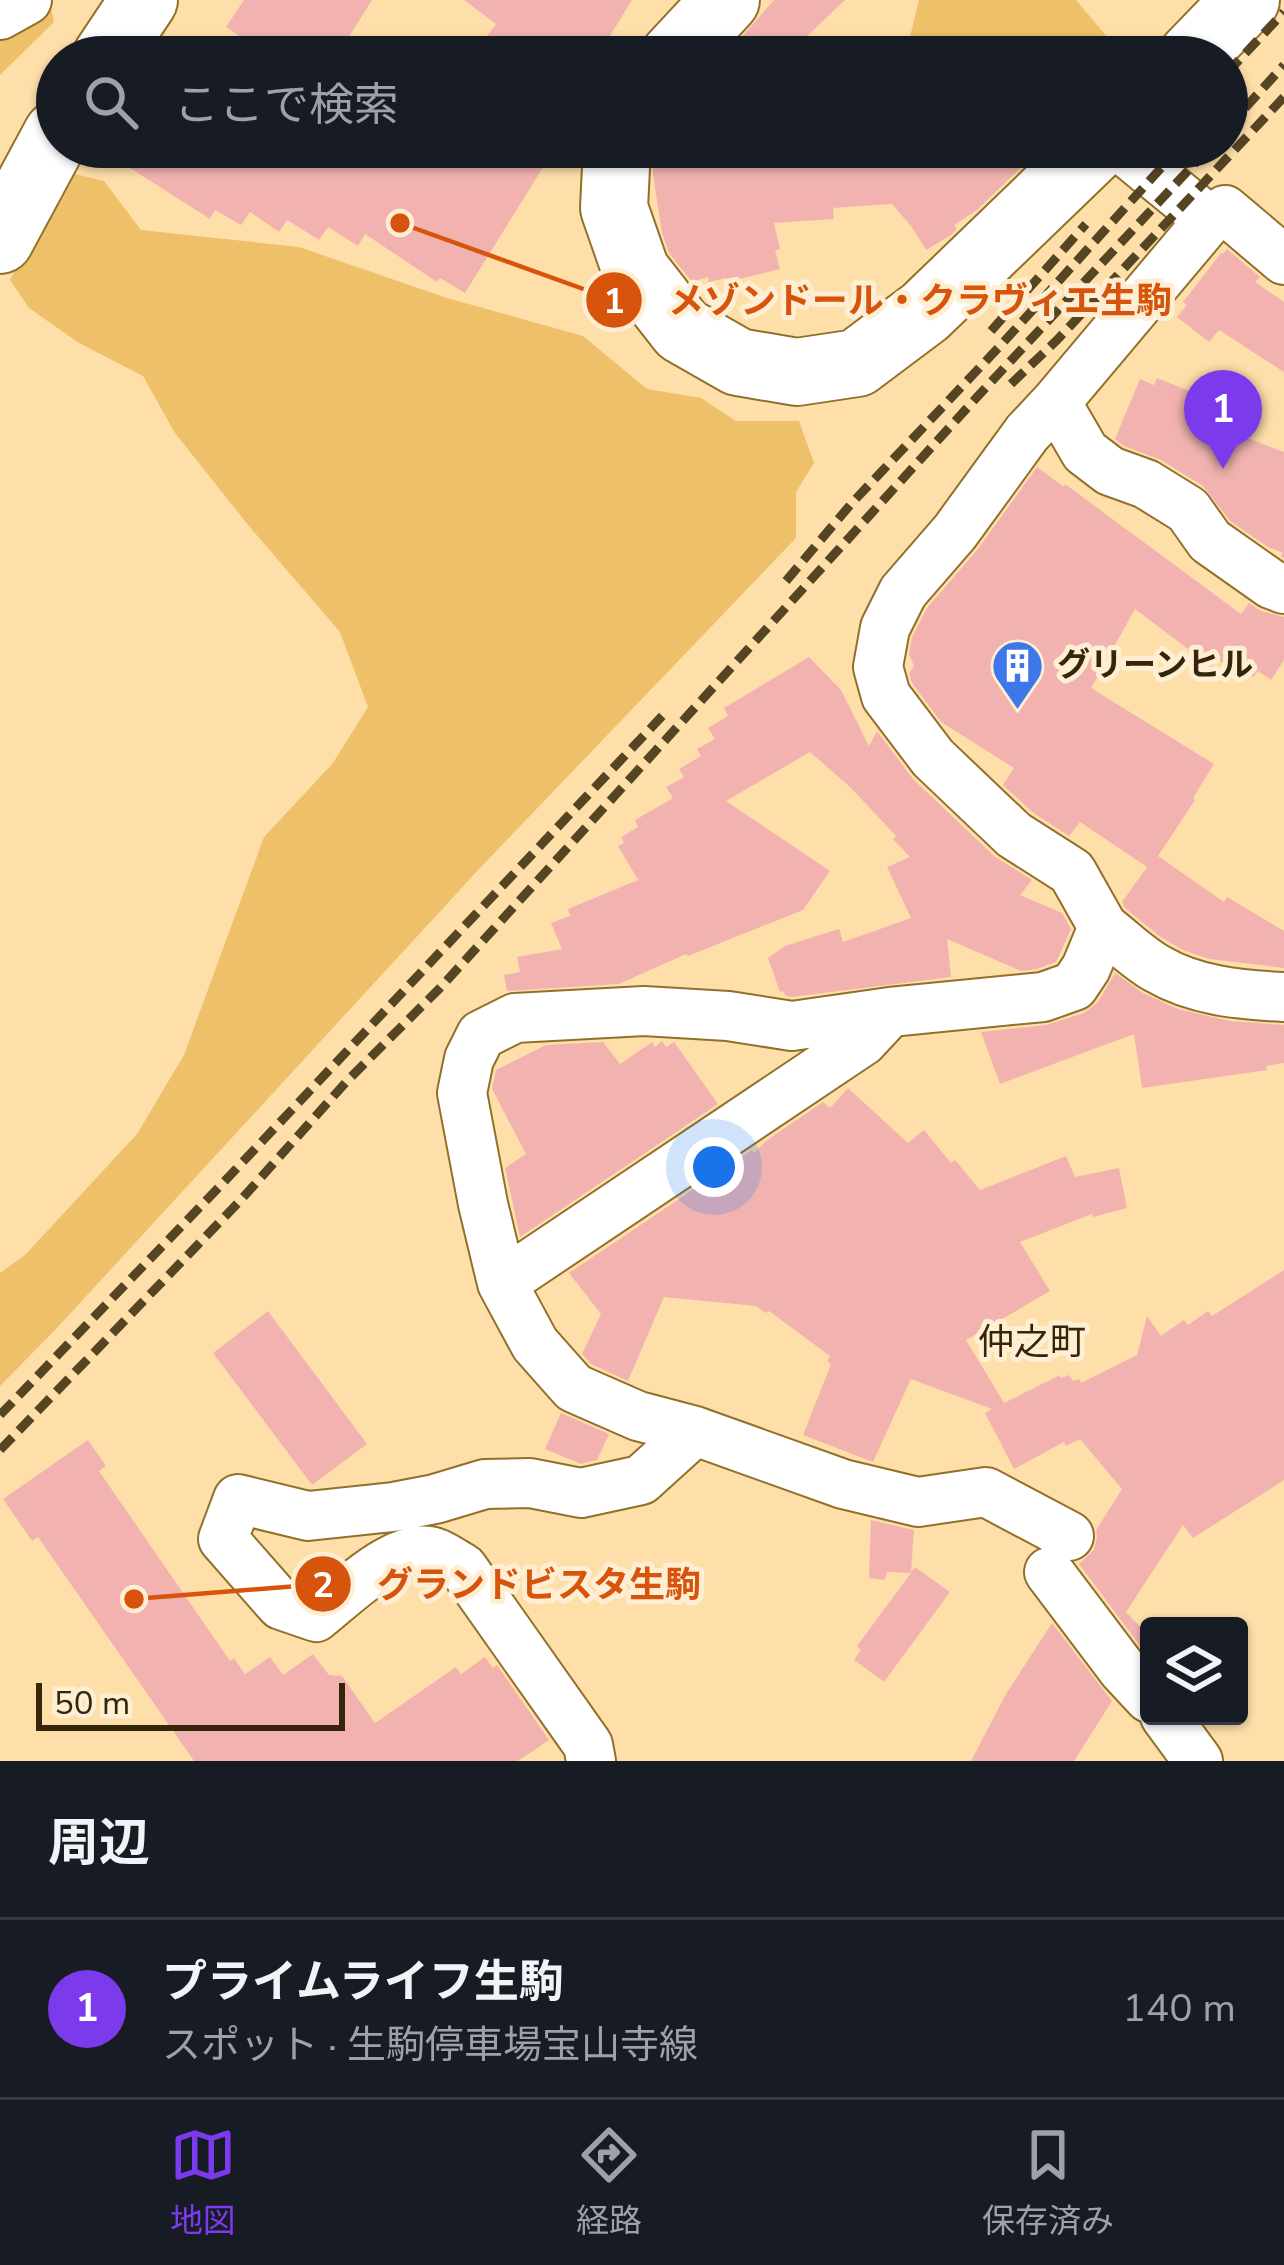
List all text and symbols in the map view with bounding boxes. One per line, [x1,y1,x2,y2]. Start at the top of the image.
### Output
search box [36,36,1248,168]
icon: search [78,69,144,135]
text: ここで検索 [174,75,399,136]
callout: メゾンドール・クラヴィエ生駒 [584,264,1196,336]
text: 1 [603,277,625,326]
text: メゾンドール・クラヴィエ生駒 [668,277,1172,326]
pin: 1 [1184,370,1262,469]
building icon: グリーンヒル [990,637,1046,711]
place label: グリーンヒル [1057,643,1253,688]
your location [684,1137,744,1197]
district label: 仲之町 [978,1318,1086,1367]
callout: グランドビスタ生駒 [293,1548,725,1620]
text: 2 [312,1561,334,1610]
text: グランドビスタ生駒 [377,1561,701,1610]
map controls [1140,1617,1248,1725]
button: layers [1140,1617,1248,1725]
scale bar [36,1677,345,1730]
text: 50 m [54,1681,130,1726]
text: 周辺 [48,1808,150,1878]
text: プライムライフ生駒 [162,1952,564,2013]
text: 1 [75,1982,99,2035]
text: 140 m [1122,1982,1236,2035]
text: スポット · 生駒停車場宝山寺線 [162,2019,698,2072]
tab: 地図 [170,2122,236,2244]
tab: 経路 [576,2122,642,2244]
tab: 保存済み [982,2122,1114,2244]

